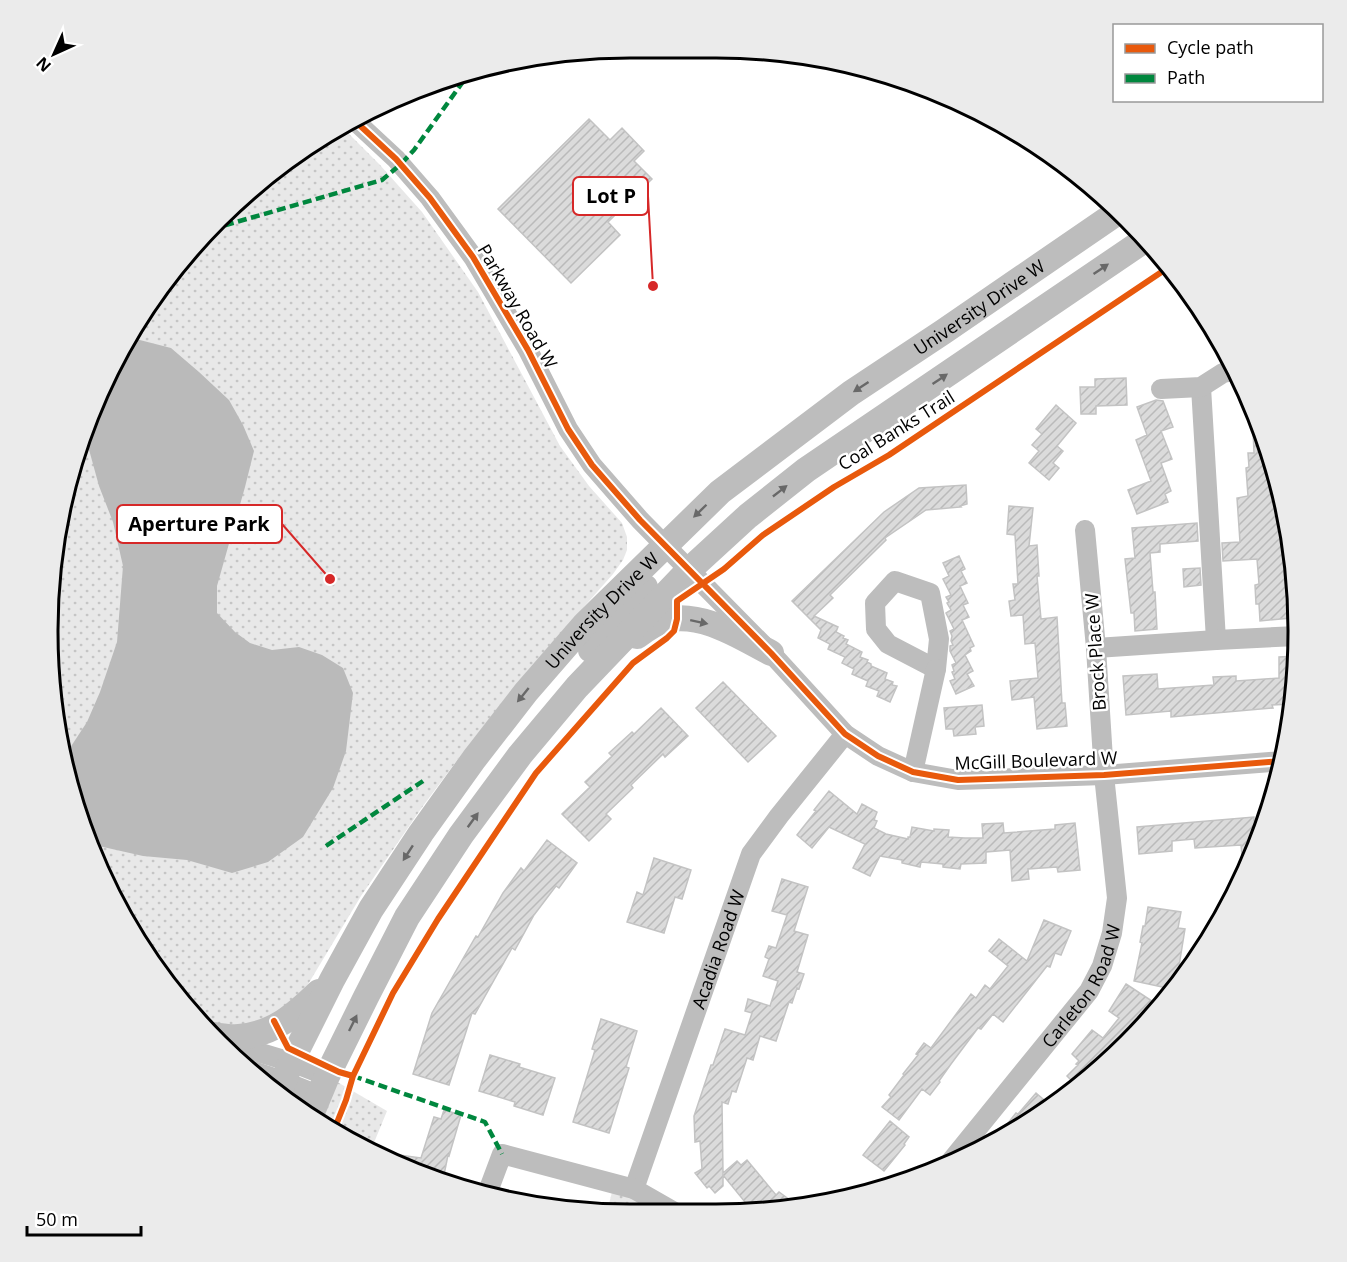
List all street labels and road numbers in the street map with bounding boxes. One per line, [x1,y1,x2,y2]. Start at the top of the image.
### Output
street label: Parkway Road W [473,240,563,373]
street label: University Drive W [909,254,1050,360]
street label: Coal Banks Trail [833,385,959,475]
street label: University Drive W [539,547,664,674]
street label: Brock Place W [1079,592,1111,712]
street label: McGill Boulevard W [954,745,1118,775]
street label: Acadia Road W [686,886,750,1012]
street label: Carleton Road W [1036,922,1125,1052]

